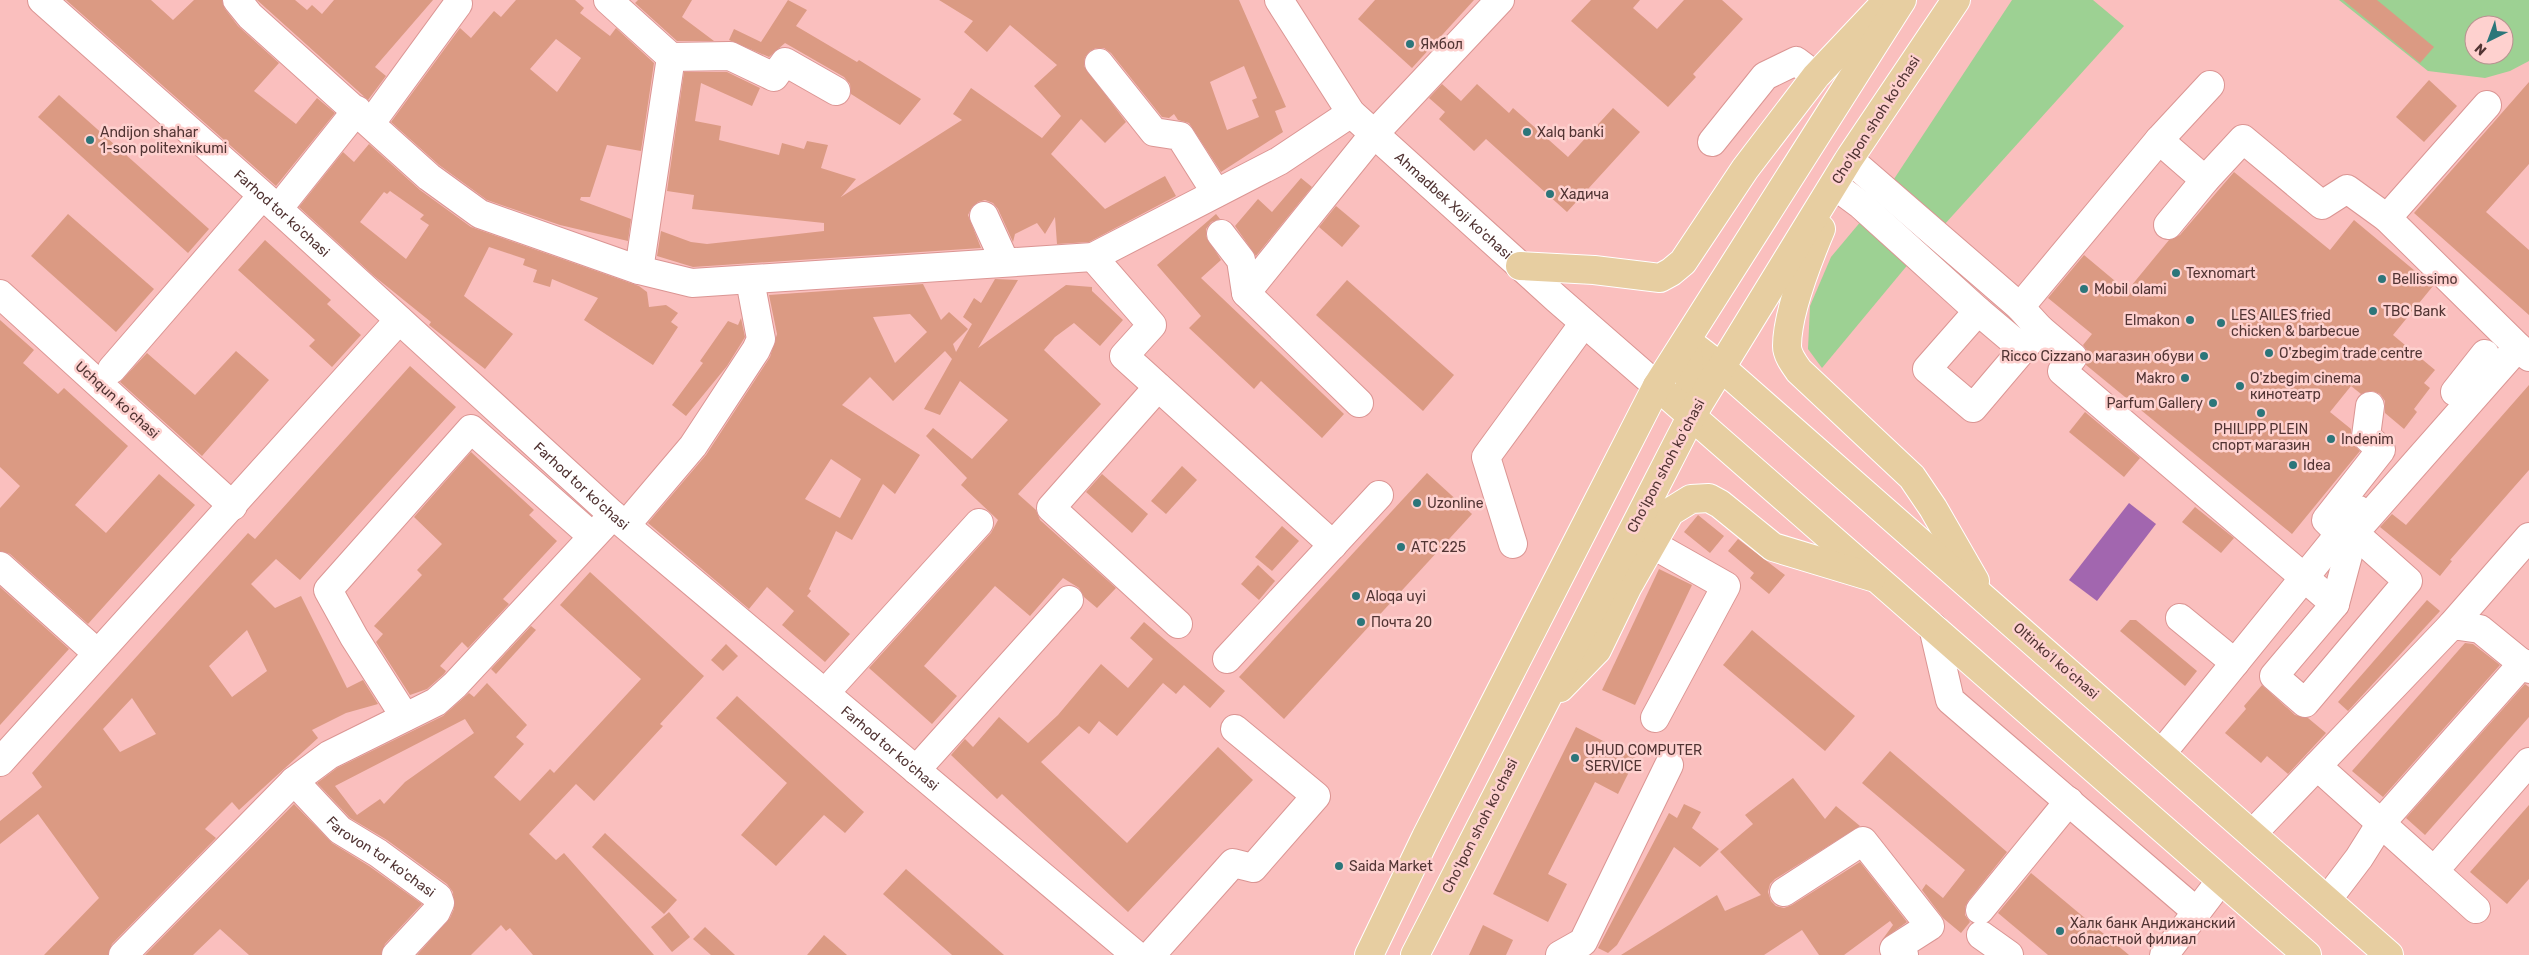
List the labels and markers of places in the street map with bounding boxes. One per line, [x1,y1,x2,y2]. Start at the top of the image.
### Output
place label: Ямбол [1420,36,1463,53]
marker: Ямбол [1404,38,1416,50]
place label: Andijon shahar 1-son politexnikumi [100,124,227,157]
place label: Xalq banki [1537,124,1604,141]
marker: Xalq banki [1521,126,1533,138]
marker: Andijon shahar 1-son politexnikumi [84,134,96,146]
place label: Хадича [1560,186,1609,203]
marker: Хадича [1544,188,1556,200]
place label: Texnomart [2186,265,2256,282]
marker: Texnomart [2170,267,2182,279]
place label: Bellissimo [2392,271,2458,288]
marker: Bellissimo [2376,273,2388,285]
place label: Mobil olami [2094,281,2167,298]
marker: Mobil olami [2078,283,2090,295]
place label: TBC Bank [2383,303,2447,320]
marker: TBC Bank [2367,305,2379,317]
place label: LES AILES fried chicken & barbecue [2231,307,2360,340]
place label: Elmakon [2125,312,2180,329]
marker: Elmakon [2184,314,2196,326]
marker: LES AILES fried chicken & barbecue [2215,317,2227,329]
place label: O'zbegim trade centre [2279,345,2423,362]
marker: O'zbegim trade centre [2263,347,2275,359]
place label: Ricco Cizzano магазин обуви [2001,348,2194,365]
marker: Ricco Cizzano магазин обуви [2198,350,2210,362]
place label: Makro [2136,370,2175,387]
place label: O'zbegim cinema кинотеатр [2250,370,2361,403]
marker: Makro [2179,372,2191,384]
marker: O'zbegim cinema кинотеатр [2234,380,2246,392]
place label: Parfum Gallery [2106,395,2203,412]
marker: Parfum Gallery [2207,397,2219,409]
marker: PHILIPP PLEIN спорт магазин [2255,407,2267,419]
place label: PHILIPP PLEIN спорт магазин [2212,421,2310,454]
place label: Indenim [2341,431,2394,448]
marker: Indenim [2325,433,2337,445]
place label: Idea [2303,457,2331,474]
marker: Idea [2287,459,2299,471]
place label: Uzonline [1427,495,1484,512]
marker: Uzonline [1411,497,1423,509]
place label: АТС 225 [1411,539,1466,556]
marker: АТС 225 [1395,541,1407,553]
place label: Aloqa uyi [1366,588,1426,605]
marker: Aloqa uyi [1350,590,1362,602]
place label: Почта 20 [1371,614,1432,631]
marker: Почта 20 [1355,616,1367,628]
place label: UHUD COMPUTER SERVICE [1585,742,1702,775]
marker: UHUD COMPUTER SERVICE [1569,752,1581,764]
place label: Saida Market [1349,858,1433,875]
marker: Saida Market [1333,860,1345,872]
place label: Халк банк Андижанский областной филиал [2070,915,2236,948]
marker: Халк банк Андижанский областной филиал [2054,925,2066,937]

